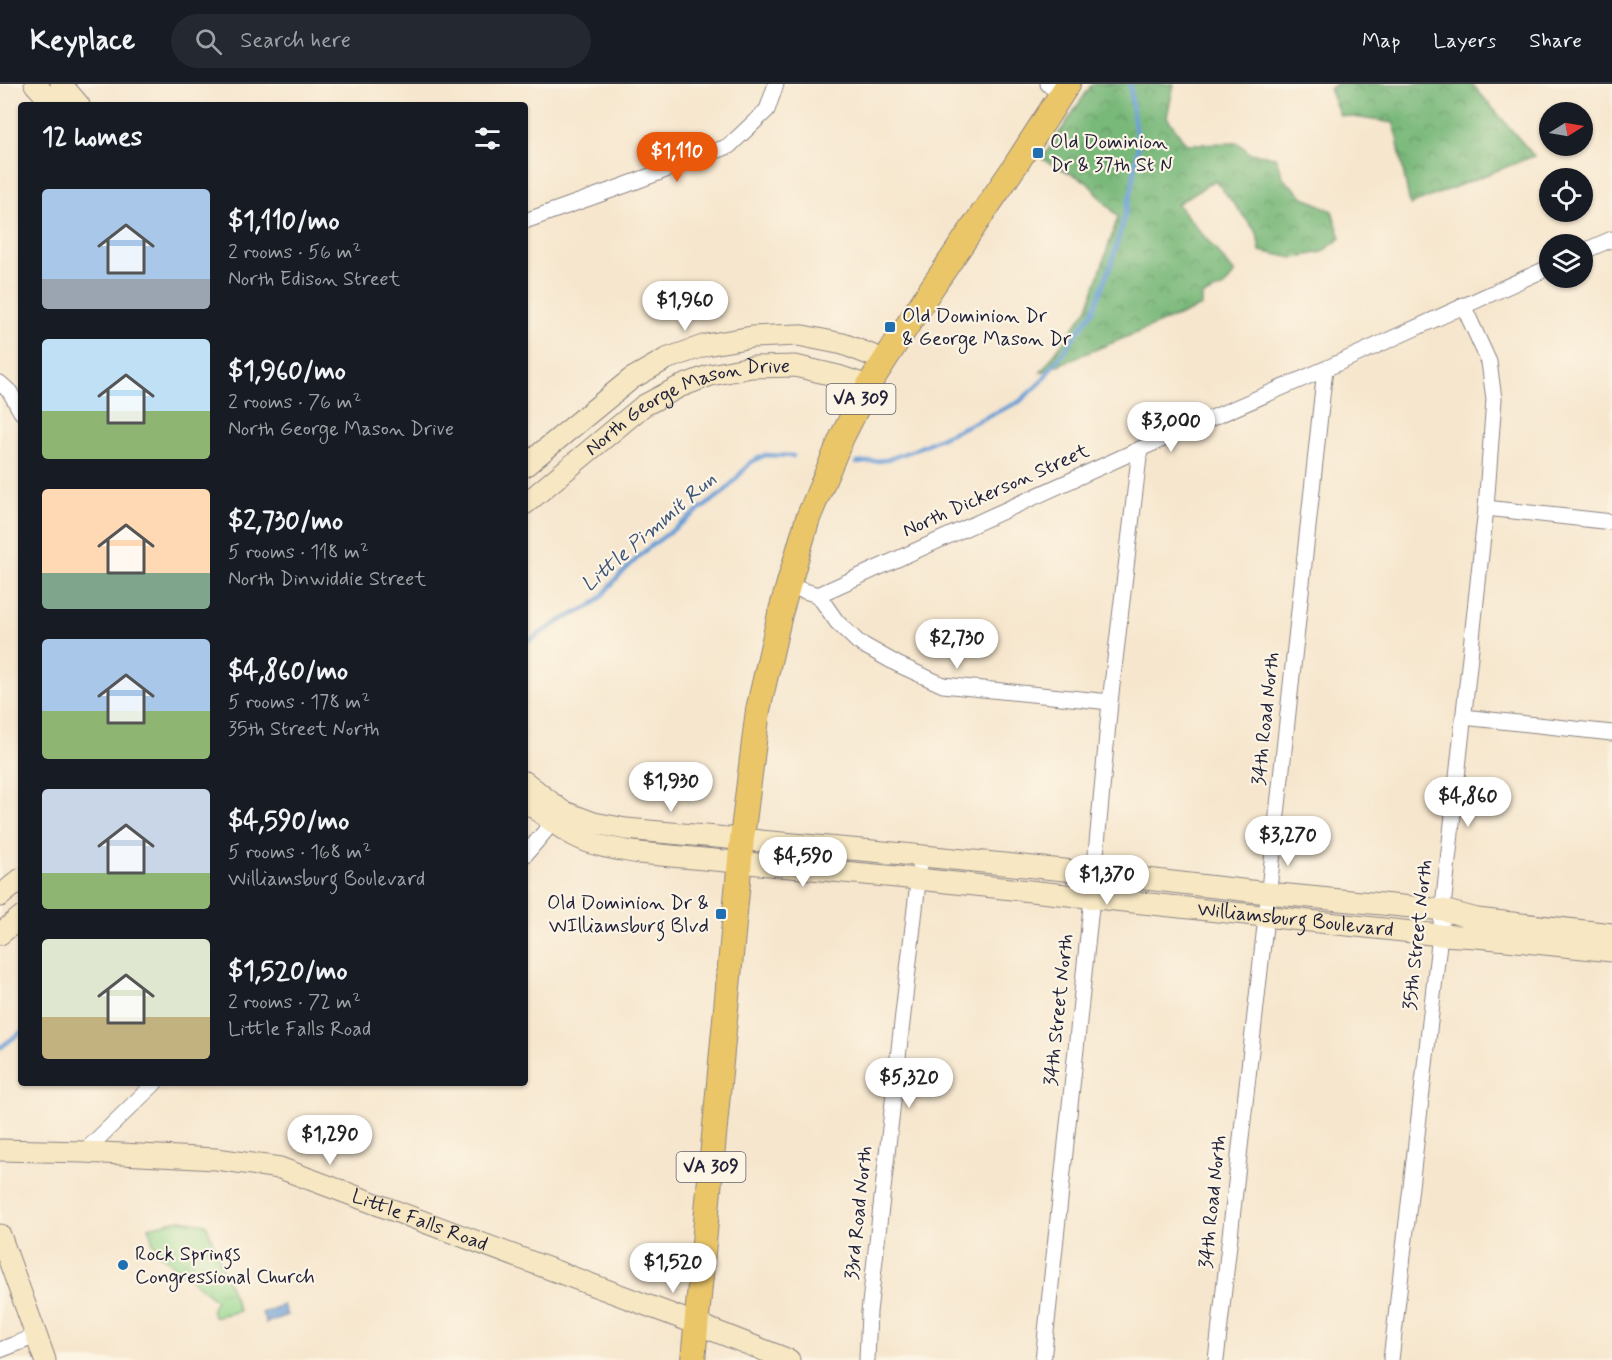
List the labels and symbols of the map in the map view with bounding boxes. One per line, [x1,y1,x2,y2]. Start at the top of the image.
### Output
north arrow [1539,102,1593,156]
place label: Old Dominion Dr & 37th St N [1050,129,1173,179]
pin: $1,110 [628,132,726,183]
marker: Old Dominion Dr & 37th St N [1031,146,1045,160]
pin: $1,960 [636,281,734,332]
place label: Old Dominion Dr & George Mason Dr [902,303,1072,354]
marker: Old Dominion Dr & George Mason Dr [883,320,897,334]
street label: North George Mason Drive [579,353,790,462]
road number: VA 309 [826,384,896,414]
pin: $3,000 [1122,402,1220,453]
street label: North Dickerson Street [898,438,1094,544]
water label: Little Pimmit Run [576,466,722,598]
pin: $2,730 [908,619,1006,670]
street label: 34th Road North [1246,651,1286,787]
pin: $1,930 [622,762,720,813]
pin: $4,860 [1419,777,1517,828]
pin: $3,270 [1239,816,1337,867]
pin: $4,590 [754,837,852,888]
pin: $1,370 [1058,855,1156,906]
street label: 35th Street North [1397,858,1439,1012]
place label: Old Dominion Dr & WIlliamsburg Blvd [547,890,709,942]
street label: Williamsburg Boulevard [1196,896,1395,943]
marker: Old Dominion Dr & WIlliamsburg Blvd [714,907,728,921]
street label: 34th Street North [1038,932,1080,1088]
pin: $5,320 [860,1058,958,1109]
pin: $1,290 [281,1115,379,1166]
street label: 34th Road North [1193,1134,1233,1270]
street label: 33rd Road North [839,1145,879,1281]
road number: VA 309 [676,1152,746,1182]
street label: Little Falls Road [348,1183,492,1258]
place label: Rock Springs Congressional Church [135,1241,315,1292]
pin: $1,520 [624,1243,722,1294]
marker: Rock Springs Congressional Church [116,1258,130,1272]

